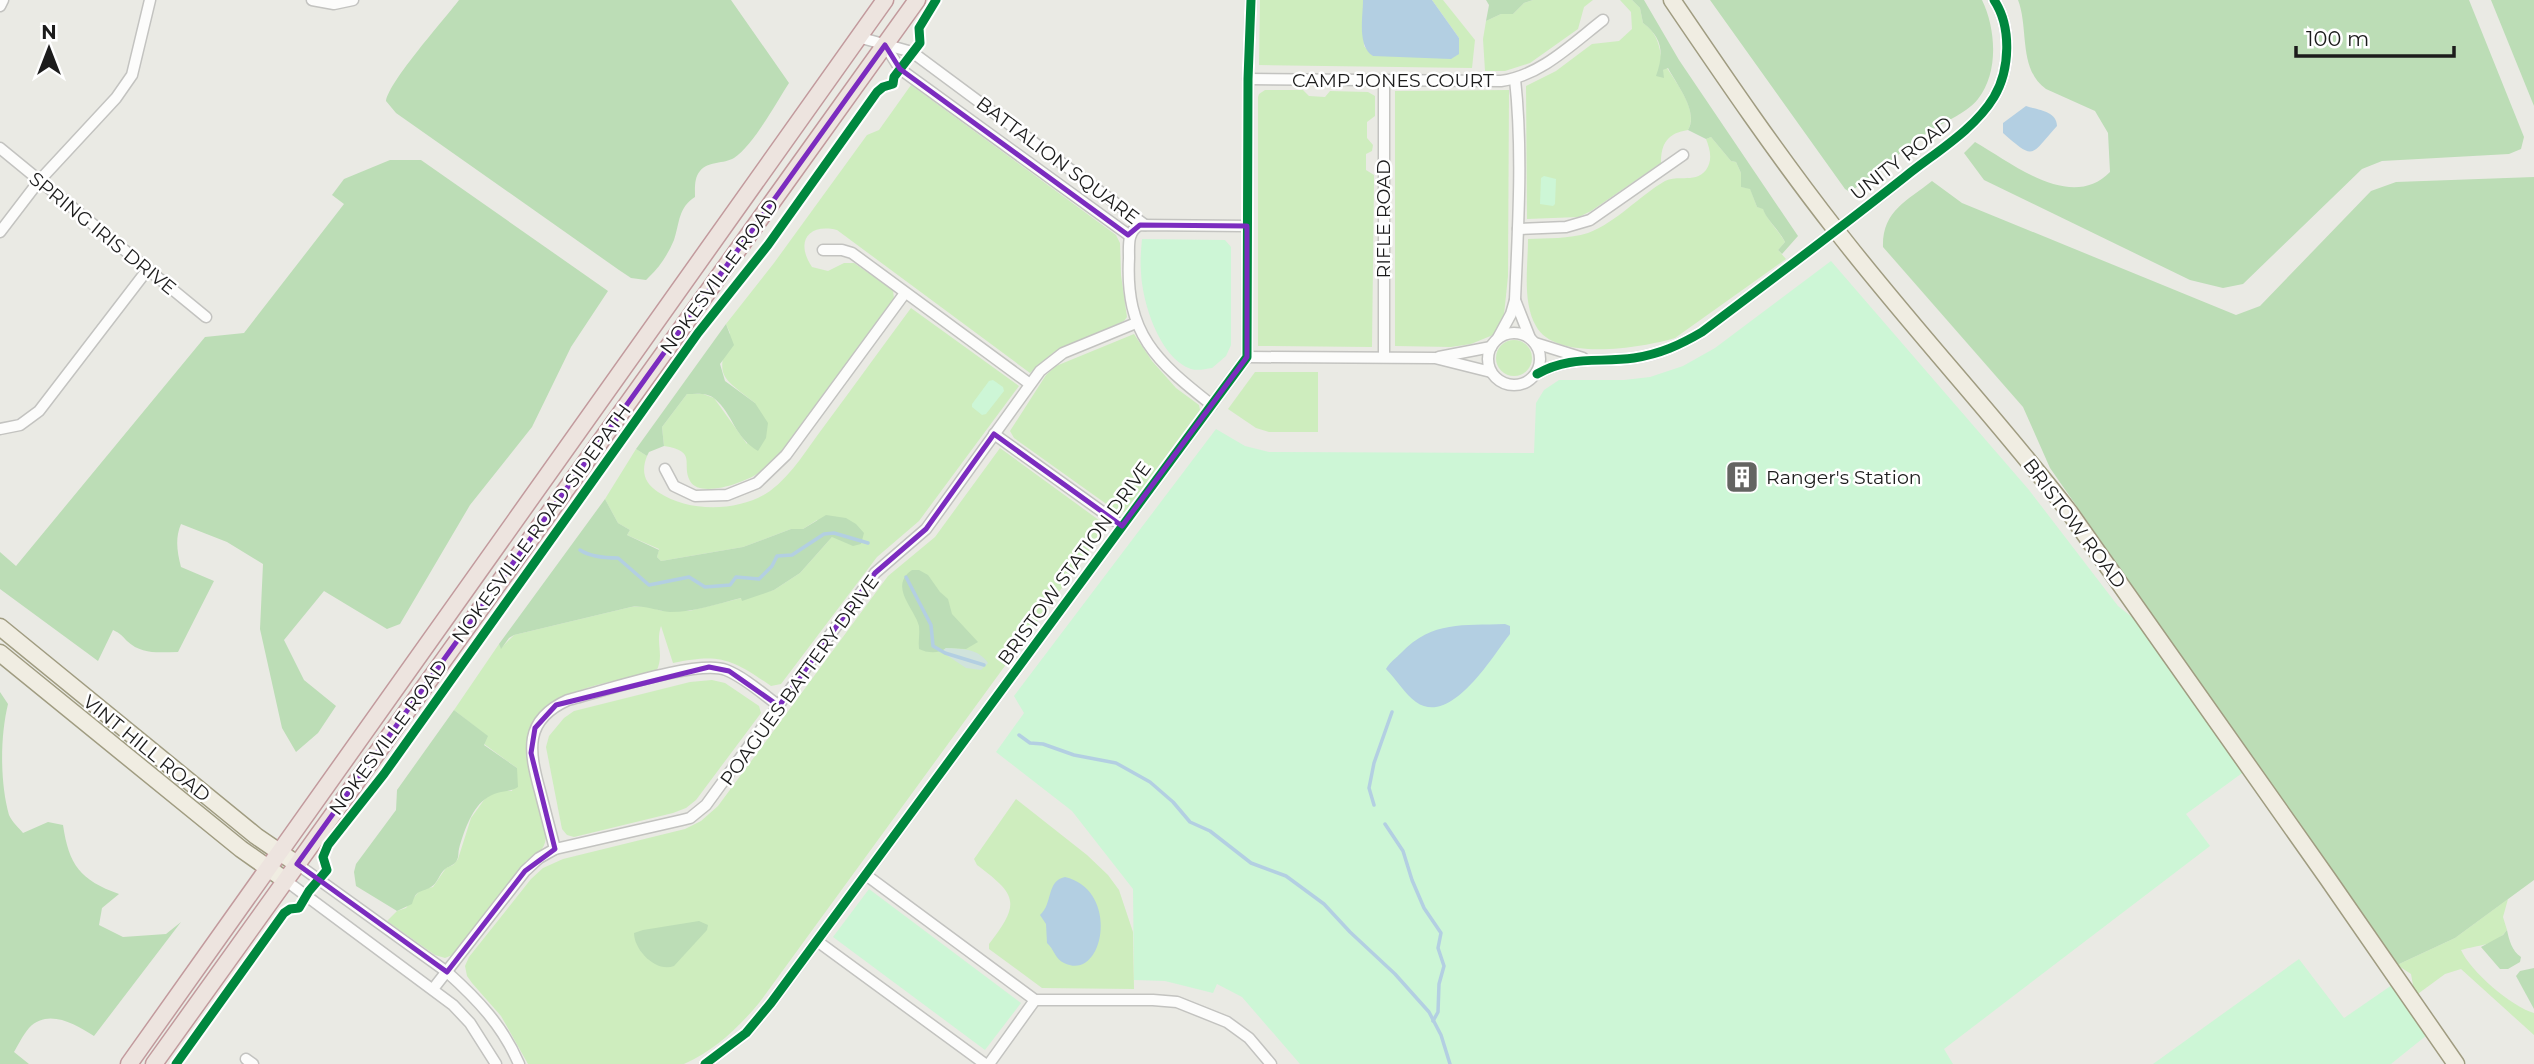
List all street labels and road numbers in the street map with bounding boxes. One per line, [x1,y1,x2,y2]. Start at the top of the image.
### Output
street label: CAMP JONES COURT [1292,69,1494,92]
street label: BATTALION SQUARE [972,92,1144,229]
street label: UNITY ROAD [1846,112,1957,205]
street label: RIFLE ROAD [1372,159,1395,279]
street label: SPRING IRIS DRIVE [25,167,181,300]
street label: NOKESVILLE ROAD [655,194,784,359]
street label: NOKESVILLE ROAD SIDEPATH [447,399,636,647]
street label: BRISTOW ROAD [2018,454,2131,593]
street label: BRISTOW STATION DRIVE [993,457,1156,670]
street label: POAGUES BATTERY DRIVE [715,570,884,790]
street label: NOKESVILLE ROAD [324,655,453,820]
street label: VINT HILL ROAD [78,690,215,807]

